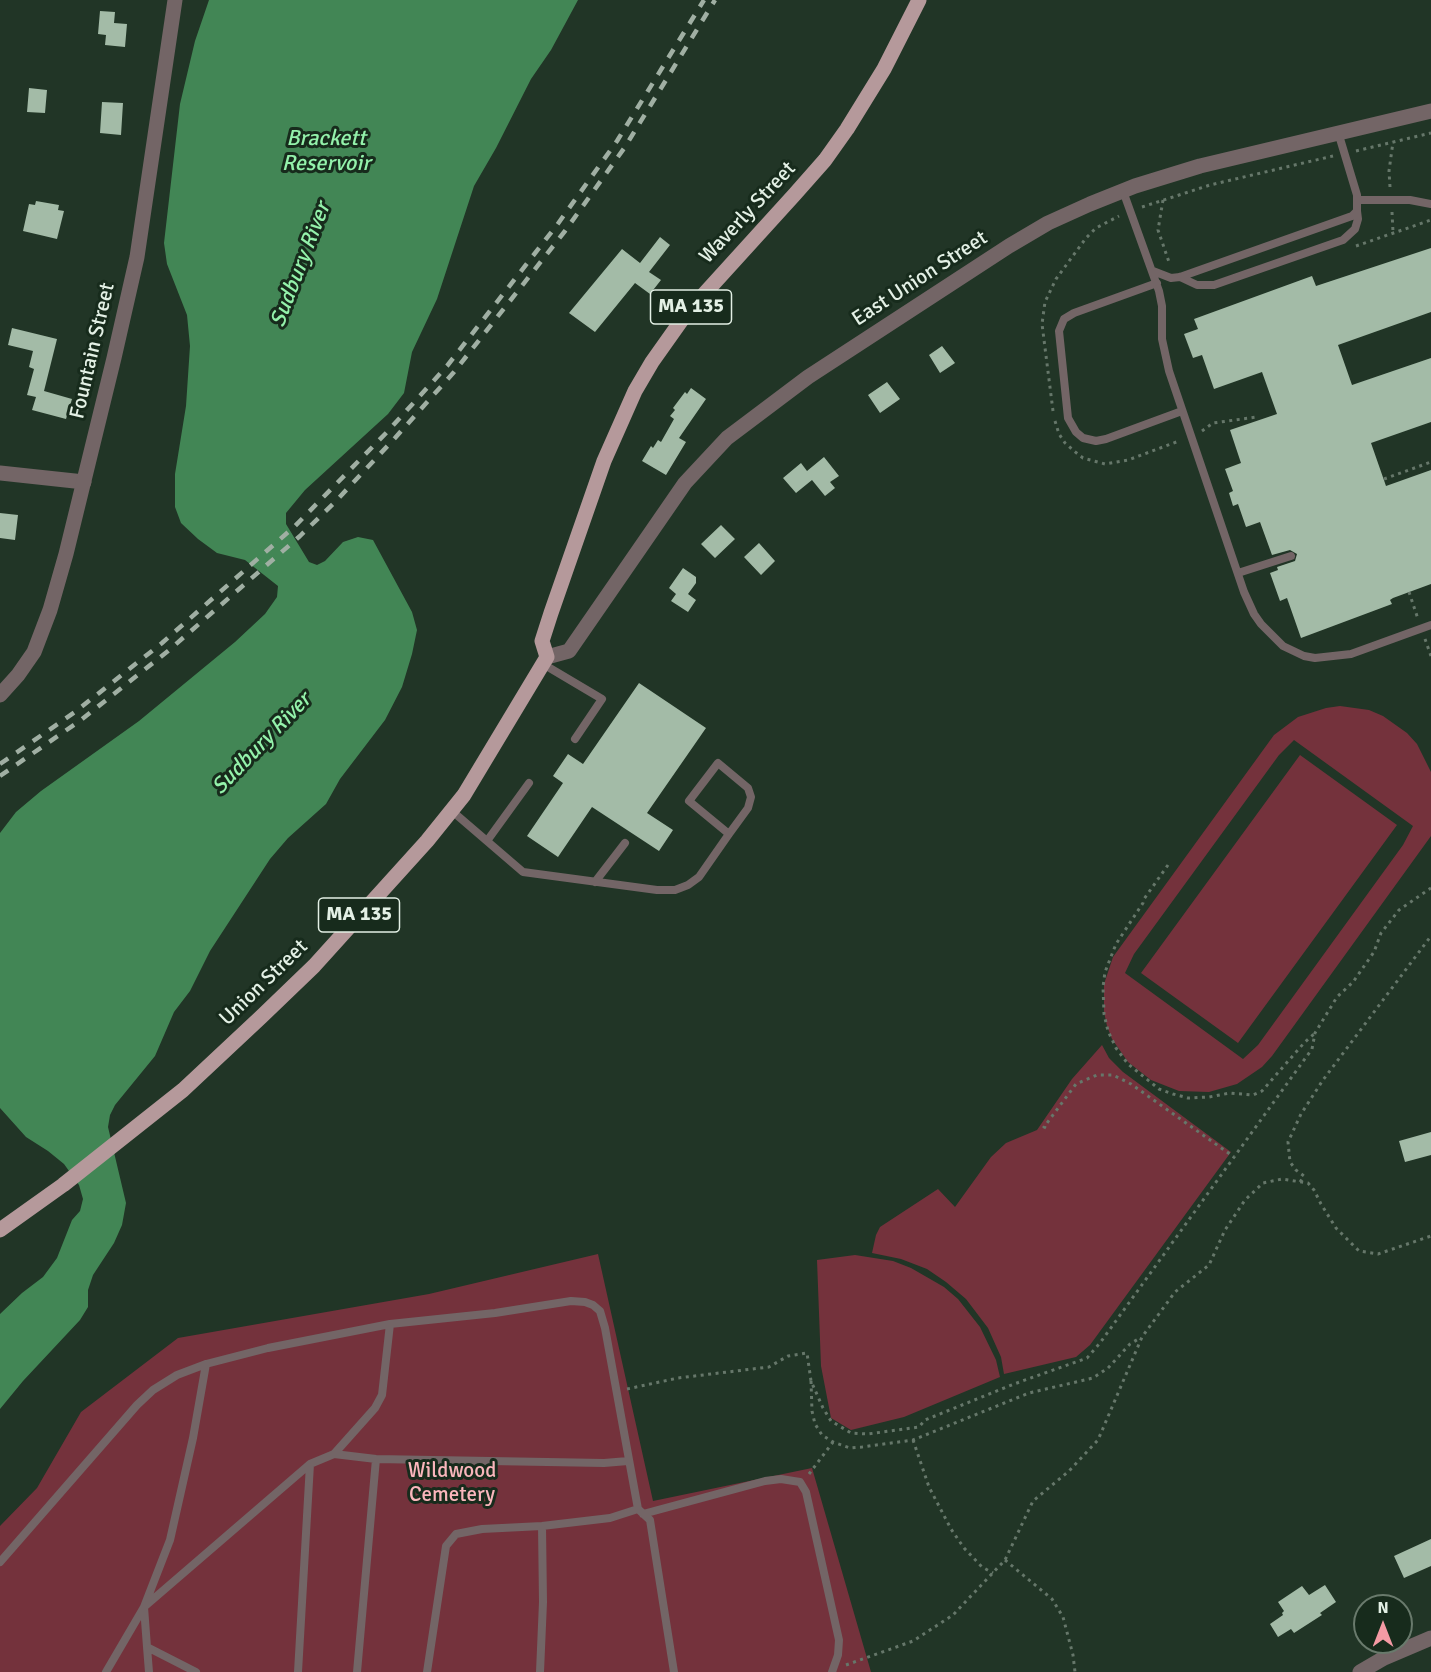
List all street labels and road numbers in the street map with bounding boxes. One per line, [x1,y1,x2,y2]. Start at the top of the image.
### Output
street label: Waverly Street [694,157,802,269]
street label: East Union Street [848,226,992,332]
street label: Fountain Street [65,281,121,421]
road number: MA 135 [650,290,732,324]
road number: MA 135 [318,898,400,932]
street label: Union Street [215,935,313,1031]

